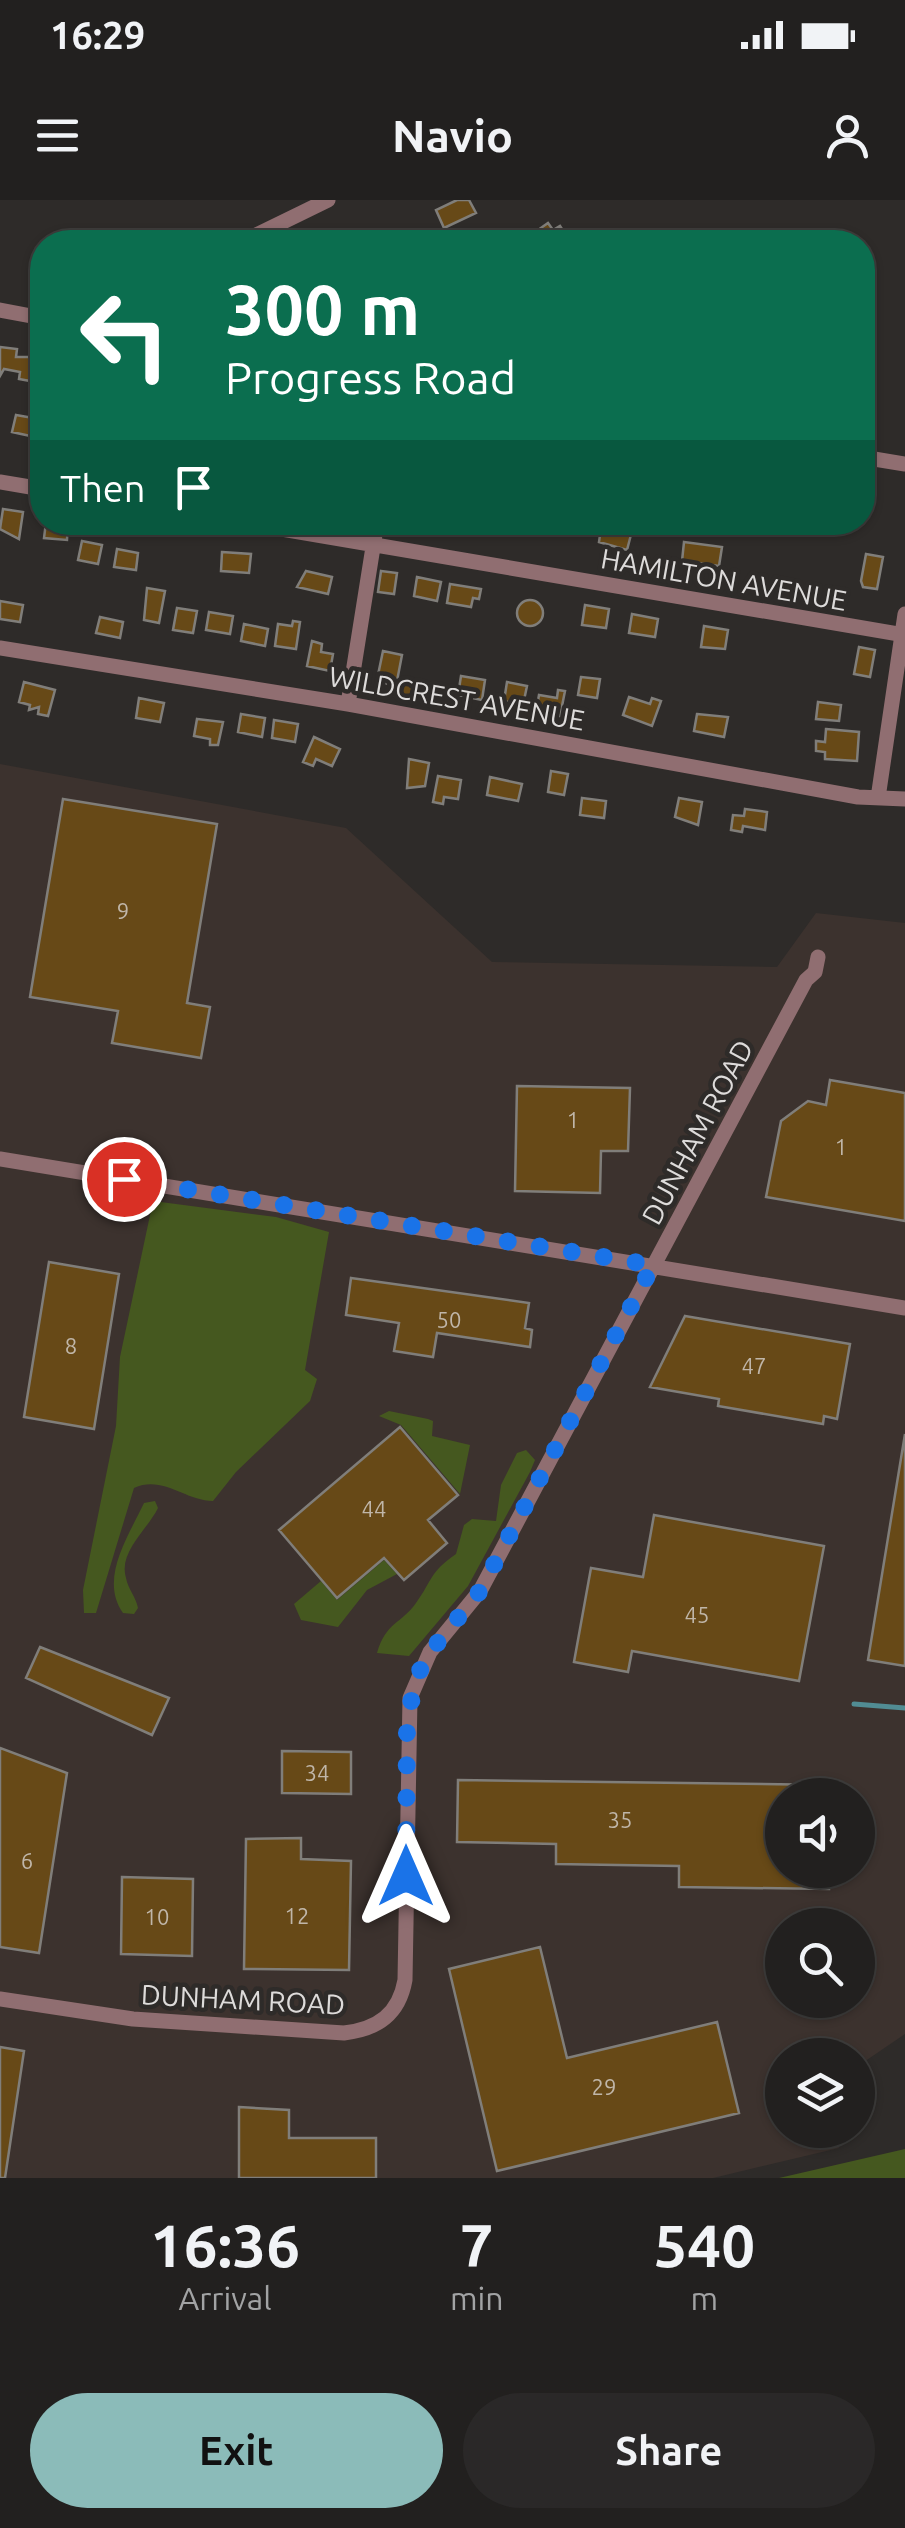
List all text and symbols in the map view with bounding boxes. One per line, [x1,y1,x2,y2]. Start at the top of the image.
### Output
text: 16:29 [50,14,145,56]
icon: menu [30,108,85,163]
icon: person [820,108,875,163]
text: Navio [392,110,513,161]
icon: left [60,270,190,400]
text: 300 m [225,270,420,348]
text: Progress Road [225,352,516,403]
icon: arrive [166,460,221,515]
text: Then [60,467,146,509]
street label: HAMILTON AVENUE [599,542,849,616]
street label: WILDCREST AVENUE [327,660,587,736]
house number: 9 [117,898,129,923]
street label: DUNHAM ROAD [635,1035,759,1229]
house number: 1 [567,1107,579,1132]
house number: 1 [835,1134,847,1159]
pin [82,1137,167,1222]
icon: arrive [97,1152,152,1207]
house number: 50 [437,1307,461,1332]
house number: 8 [65,1333,77,1358]
house number: 47 [742,1353,766,1378]
house number: 44 [362,1496,386,1521]
house number: 45 [685,1602,709,1627]
house number: 34 [305,1760,329,1785]
map controls [765,1778,875,2148]
button: sound [765,1778,875,1888]
house number: 35 [608,1807,632,1832]
position arrow [354,1824,458,1928]
house number: 6 [21,1848,33,1873]
house number: 12 [285,1903,309,1928]
house number: 10 [145,1904,169,1929]
button: search [765,1908,875,2018]
street label: DUNHAM ROAD [140,1978,346,2020]
button: layers [765,2038,875,2148]
house number: 29 [592,2074,616,2099]
text: 16:36 [150,2211,300,2278]
text: 7 [460,2211,494,2278]
text: 540 [654,2211,755,2278]
text: Arrival [178,2280,272,2316]
text: min [450,2280,504,2316]
text: m [690,2280,718,2316]
button: Exit [30,2393,443,2508]
button: Share [463,2393,875,2508]

